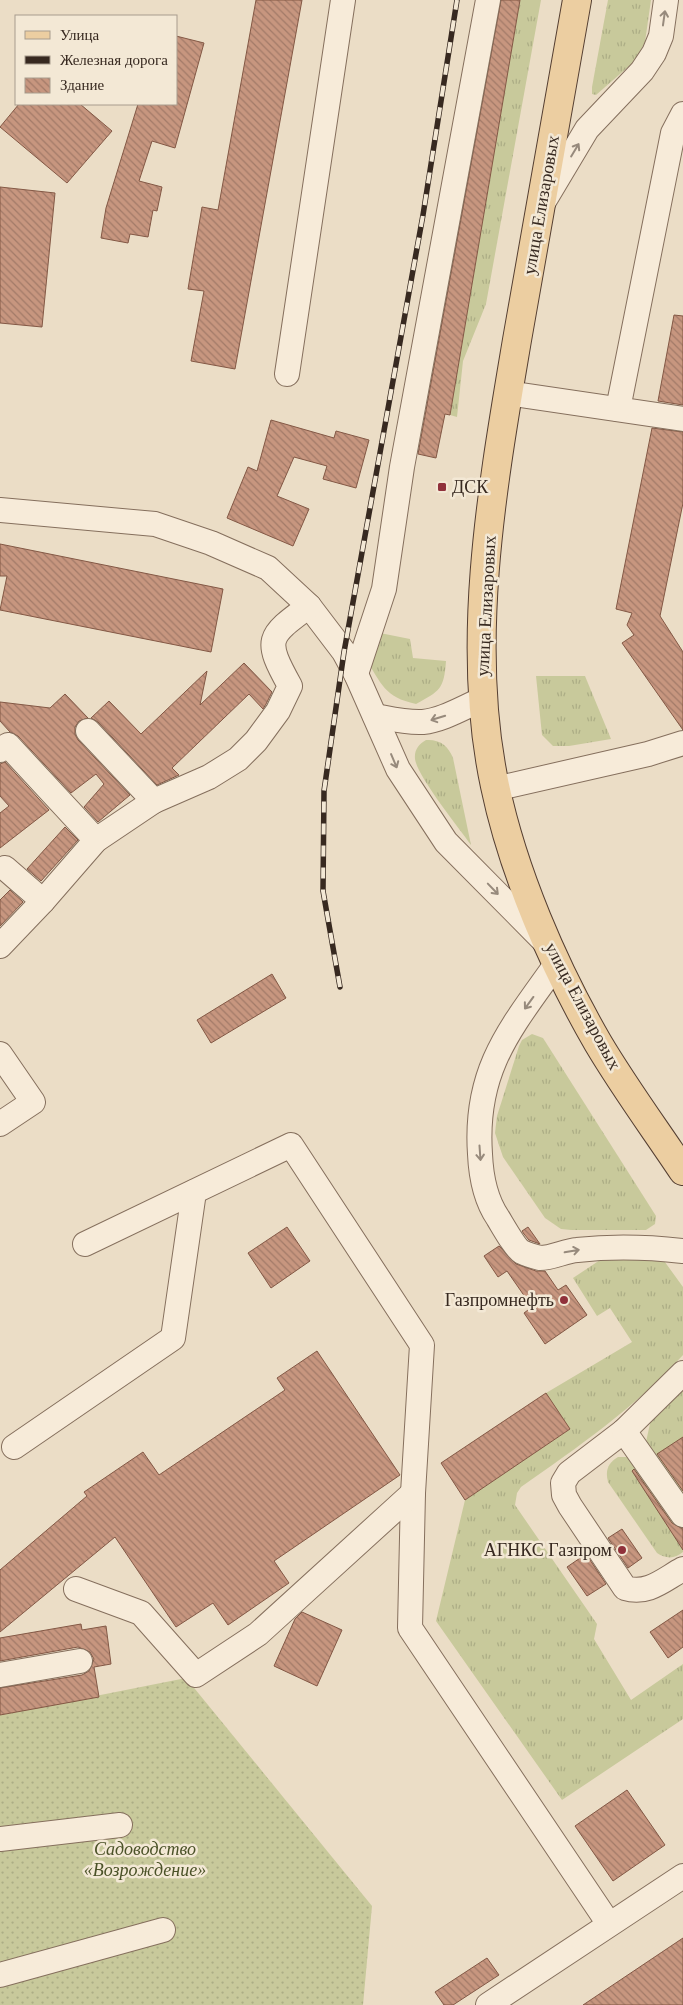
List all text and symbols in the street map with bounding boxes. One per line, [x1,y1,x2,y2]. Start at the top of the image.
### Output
one-way arrow [659,10,669,26]
legend [15,15,178,105]
text: Улица [60,27,99,43]
text: Железная дорога [60,52,168,68]
text: Здание [60,77,104,93]
street label: улица Елизаровых [519,134,563,276]
one-way arrow [570,143,580,157]
place label: ДСК [452,477,489,497]
marker: ДСК [436,481,448,493]
street label: улица Елизаровых [472,535,500,677]
one-way arrow [430,713,446,723]
one-way arrow [390,753,400,768]
one-way arrow [487,883,499,895]
street label: улица Елизаровых [541,939,625,1073]
one-way arrow [524,996,534,1010]
one-way arrow [475,1145,484,1161]
one-way arrow [564,1246,580,1256]
place label: Газпромнефть [445,1290,554,1310]
marker: Газпромнефть [558,1294,570,1306]
place label: АГНКС Газпром [484,1540,612,1560]
marker: АГНКС Газпром [616,1544,628,1556]
park label: Садоводство «Возрождение» [84,1839,206,1880]

